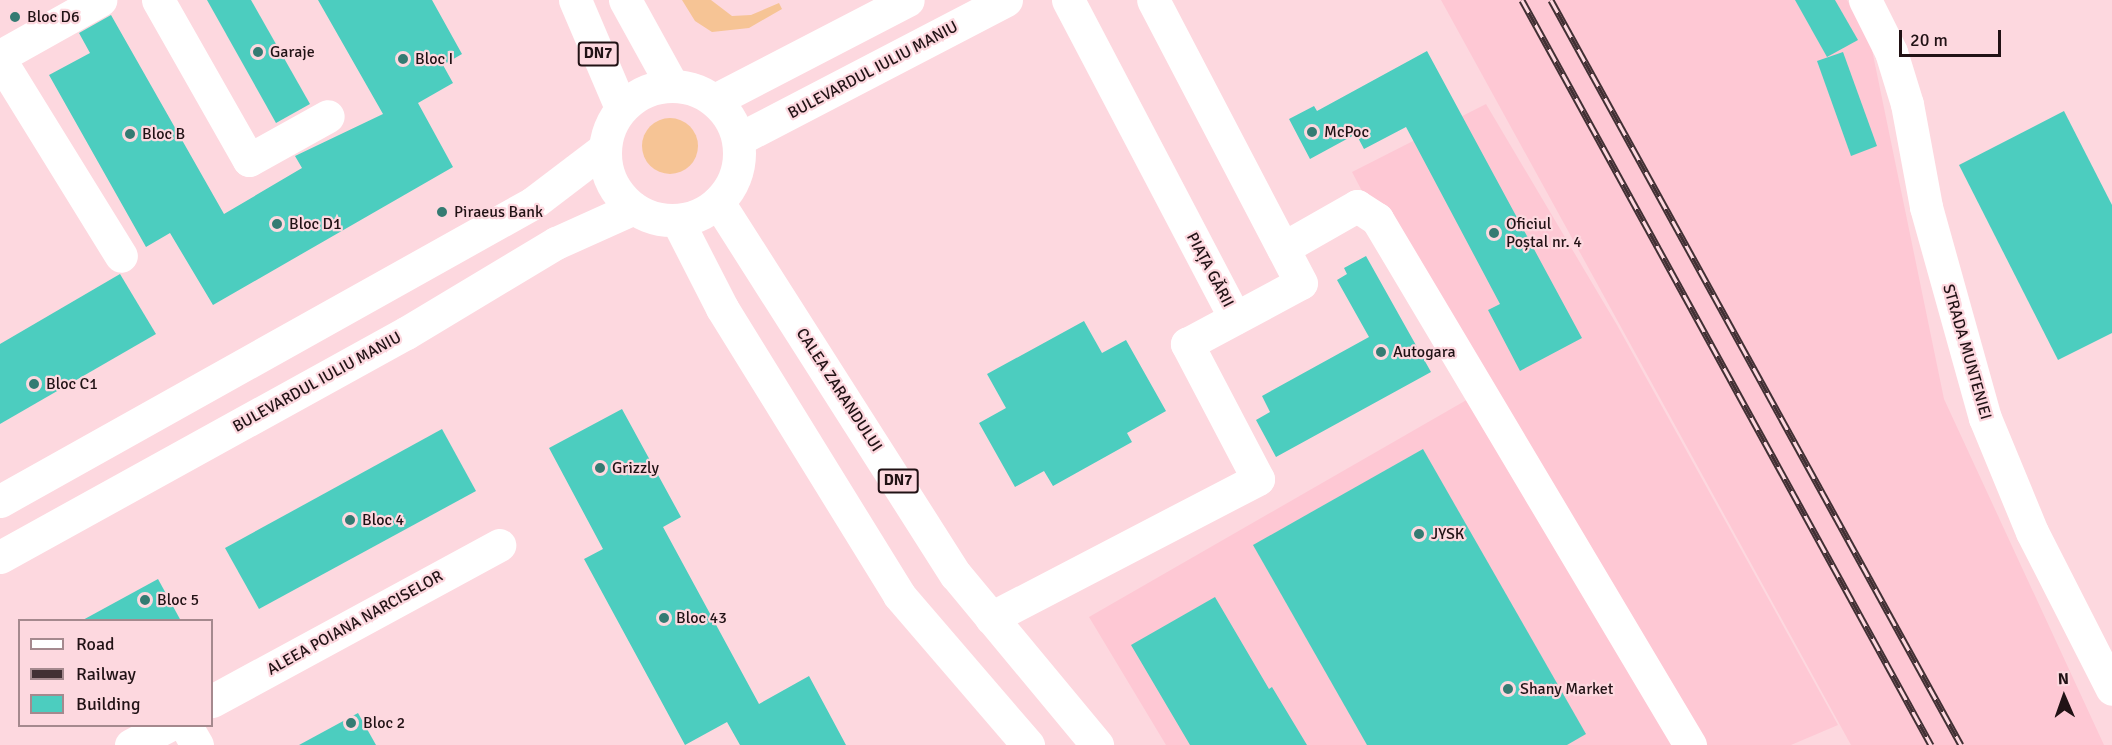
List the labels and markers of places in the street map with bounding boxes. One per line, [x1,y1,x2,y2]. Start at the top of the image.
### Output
place label: Bloc D6 [27,7,80,27]
marker: Bloc D6 [8,10,22,24]
place label: Garaje [270,42,315,62]
marker: Garaje [251,45,265,59]
place label: Bloc I [415,49,453,69]
marker: Bloc I [396,52,410,66]
place label: McPoc [1324,122,1369,142]
place label: Bloc B [142,124,185,144]
marker: McPoc [1305,125,1319,139]
marker: Bloc B [123,127,137,141]
place label: Piraeus Bank [454,202,543,222]
marker: Piraeus Bank [435,205,449,219]
place label: Bloc D1 [289,214,342,234]
place label: Oficiul Poștal nr. 4 [1506,214,1582,252]
marker: Bloc D1 [270,217,284,231]
marker: Oficiul Poștal nr. 4 [1487,226,1501,240]
place label: Autogara [1393,342,1456,362]
marker: Autogara [1374,345,1388,359]
place label: Bloc C1 [46,374,98,394]
marker: Bloc C1 [27,377,41,391]
place label: Grizzly [612,458,659,478]
marker: Grizzly [593,461,607,475]
place label: Bloc 4 [362,510,404,530]
marker: Bloc 4 [343,513,357,527]
place label: JYSK [1431,524,1464,544]
marker: JYSK [1412,527,1426,541]
place label: Bloc 5 [157,590,199,610]
marker: Bloc 5 [138,593,152,607]
place label: Bloc 43 [676,608,727,628]
marker: Bloc 43 [657,611,671,625]
place label: Shany Market [1520,679,1613,699]
marker: Shany Market [1501,682,1515,696]
place label: Bloc 2 [363,713,405,733]
marker: Bloc 2 [344,716,358,730]

